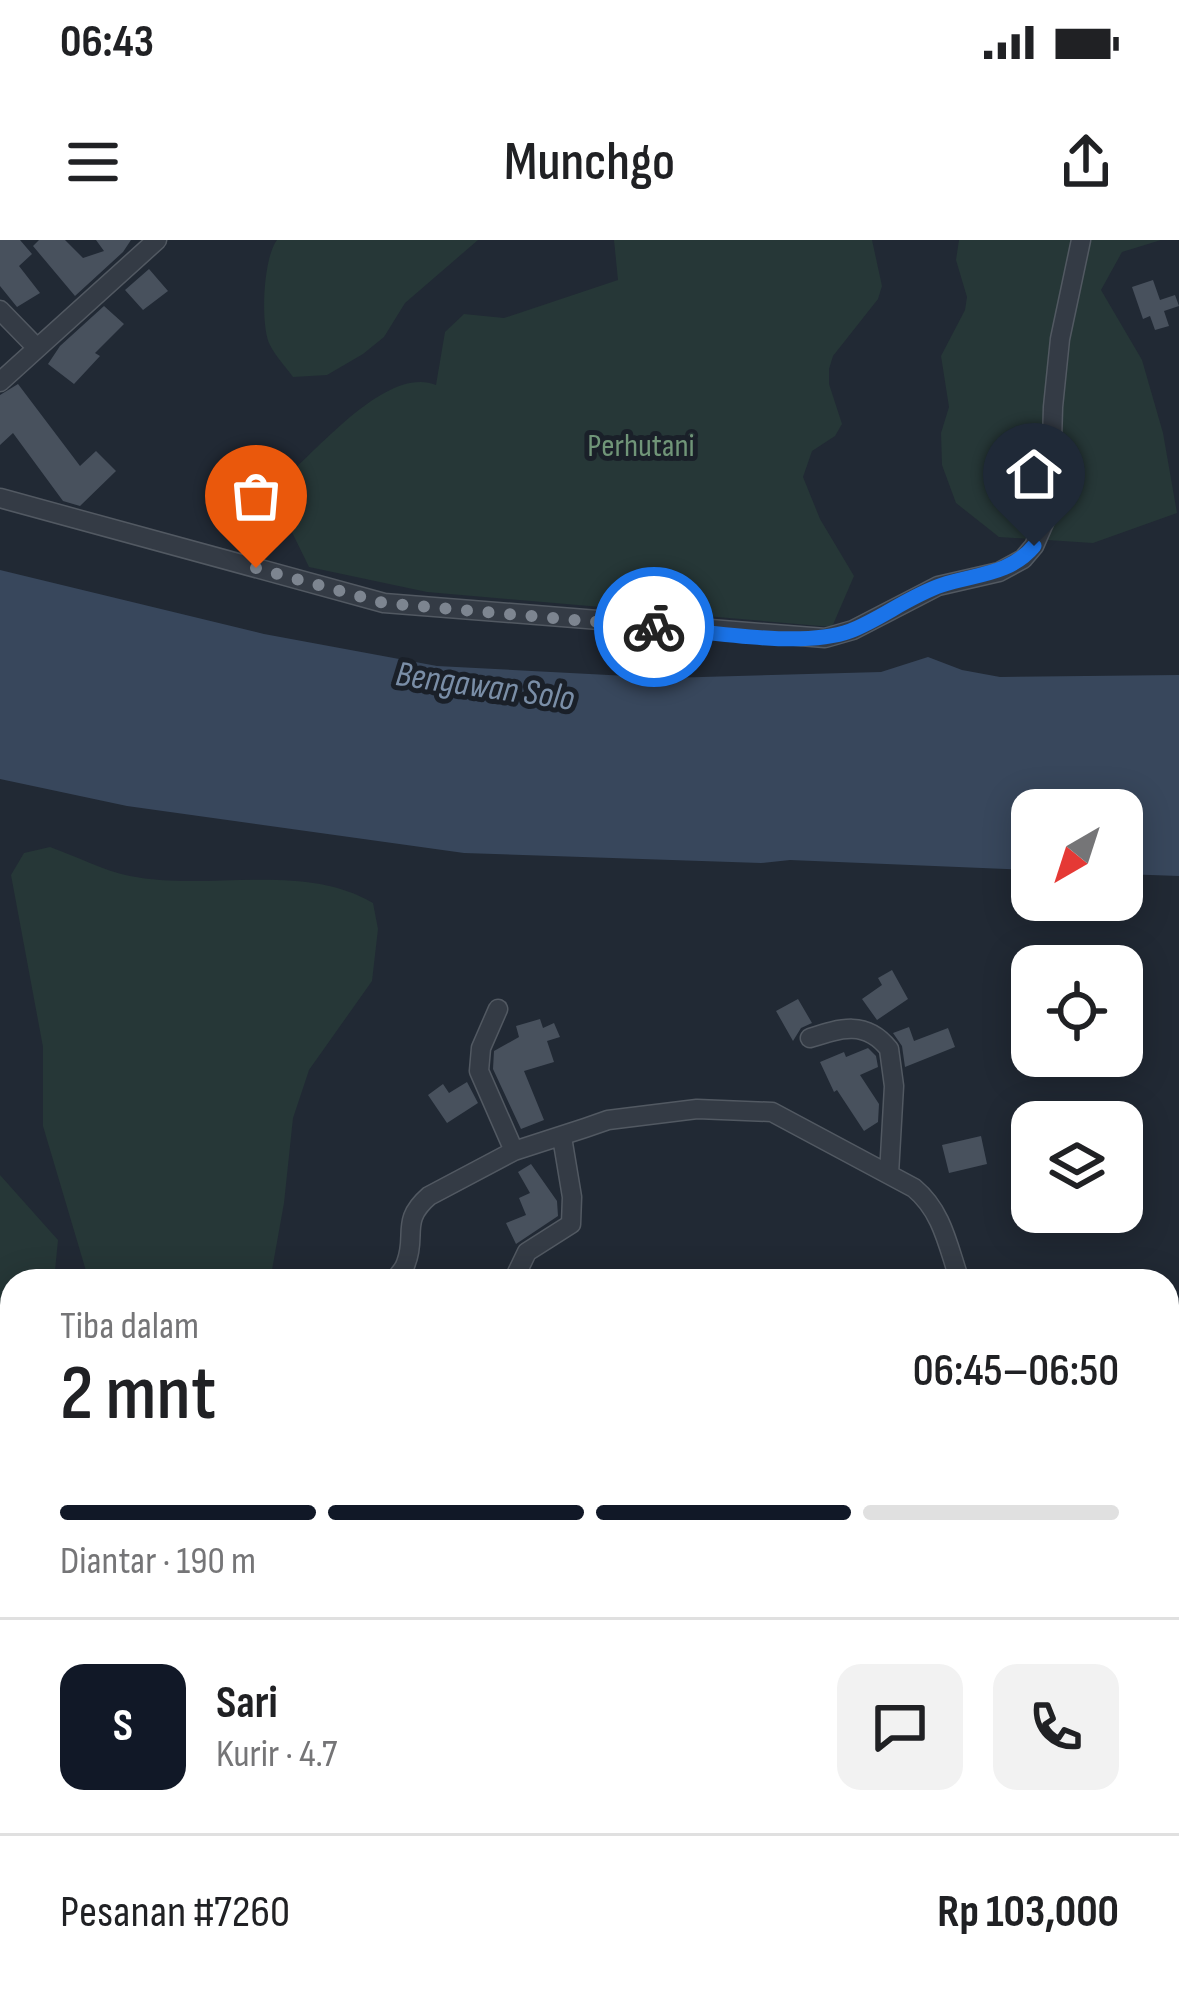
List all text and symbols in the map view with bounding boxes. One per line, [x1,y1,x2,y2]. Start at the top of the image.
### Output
text: 06:43 [60,15,154,70]
icon: menu [60,129,126,195]
icon: share [1053,129,1119,195]
text: Munchgo [504,130,675,195]
pin [983,423,1085,546]
park label: Perhutani [587,426,695,466]
icon: home [1001,441,1067,507]
pin [205,445,307,568]
icon: bag [223,463,289,529]
courier [594,567,714,687]
icon: bike [621,594,687,660]
water label: Bengawan Solo [393,653,578,721]
north arrow [1011,789,1143,921]
map controls [1011,789,1143,1233]
button: locate [1011,945,1143,1077]
button: layers [1011,1101,1143,1233]
text: Tiba dalam [60,1303,199,1350]
text: 06:45–06:50 [913,1344,1119,1399]
text: 2 mnt [60,1348,216,1441]
text: Diantar · 190 m [60,1538,256,1585]
button: chat [837,1664,963,1790]
button: phone [993,1664,1119,1790]
text: Sari [216,1676,278,1731]
text: S [113,1699,133,1754]
text: Kurir · 4.7 [216,1731,337,1778]
text: Pesanan #7260 [60,1885,290,1940]
text: Rp 103,000 [937,1885,1119,1940]

